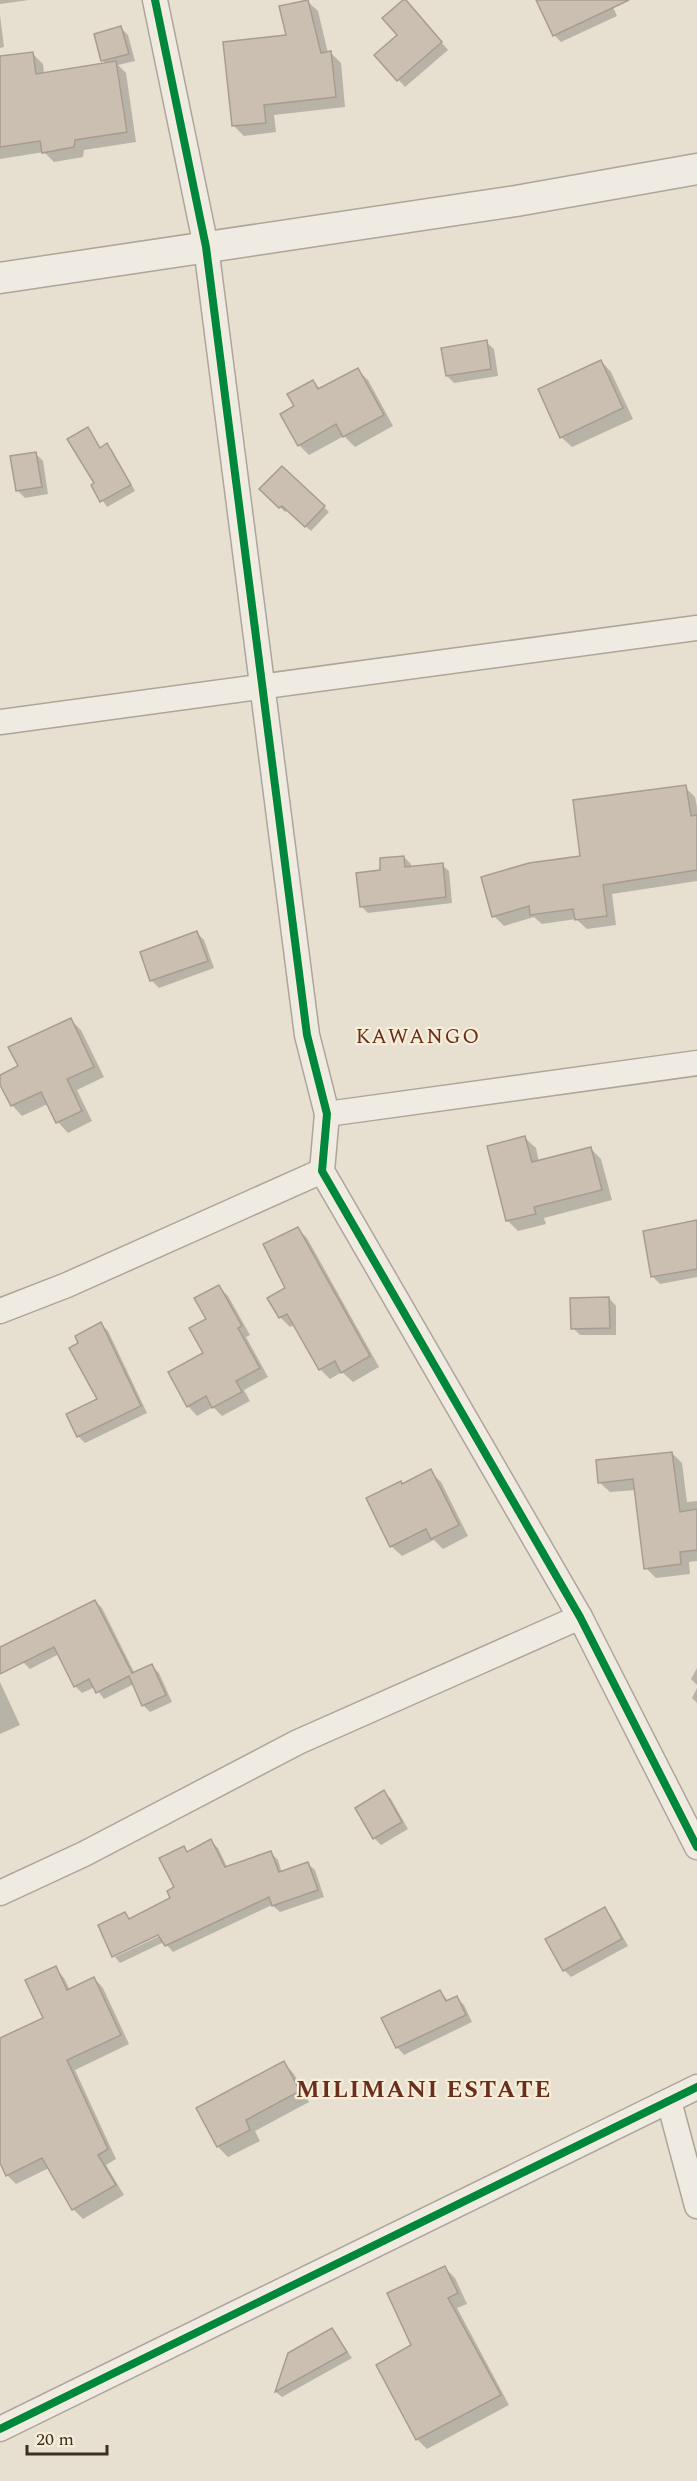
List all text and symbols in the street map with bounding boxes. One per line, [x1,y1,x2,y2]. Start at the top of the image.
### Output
district label: KAWANGO [355,1021,481,1053]
district label: MILIMANI ESTATE [296,2072,552,2108]
scale bar [27,2418,106,2456]
text: 20 m [36,2426,74,2453]

